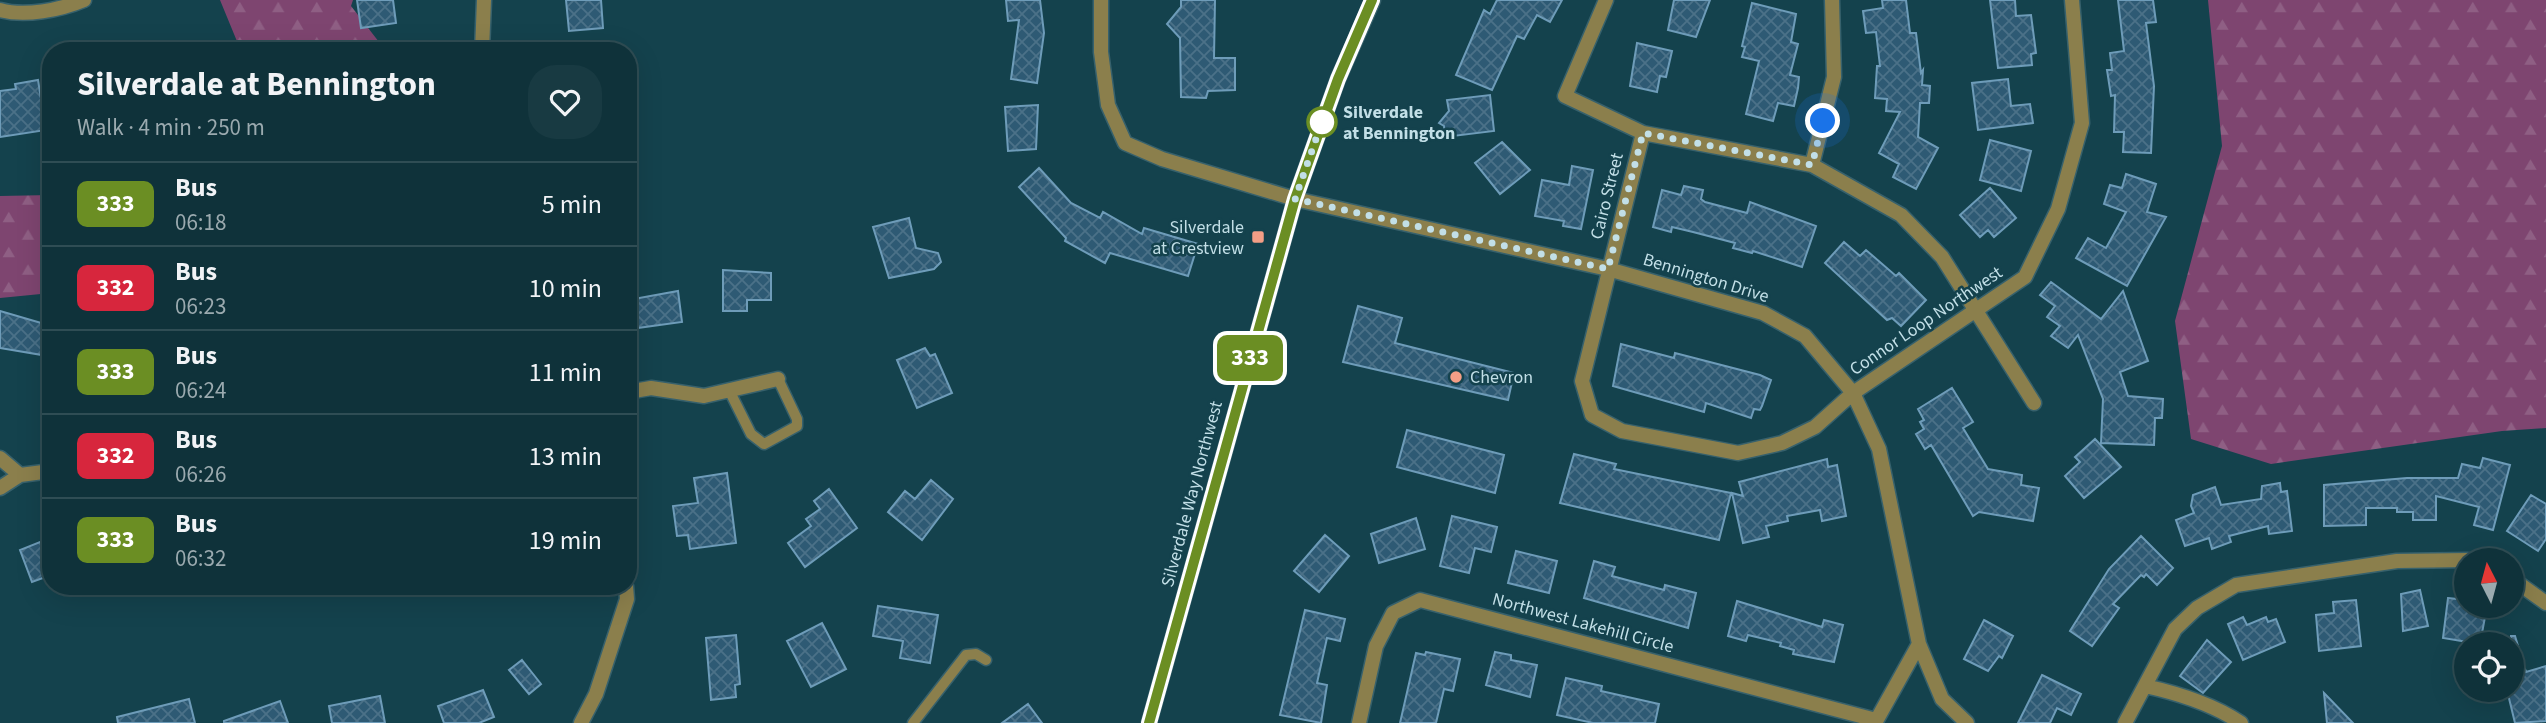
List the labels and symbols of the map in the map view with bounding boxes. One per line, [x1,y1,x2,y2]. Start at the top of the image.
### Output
place label: Silverdale at Bennington [1343,100,1455,146]
your location [1805,103,1840,138]
marker: Silverdale at Bennington [1307,107,1337,137]
street label: Cairo Street [1584,150,1630,242]
place label: Silverdale at Crestview [1152,215,1244,261]
marker: Silverdale at Crestview [1250,229,1266,245]
street label: Bennington Drive [1640,247,1772,309]
street label: Connor Loop Northwest [1845,260,2007,382]
line badge: 333 [1210,335,1290,381]
place label: Chevron [1470,365,1533,390]
marker: Chevron [1448,369,1464,385]
street label: Silverdale Way Northwest [1155,398,1229,590]
north arrow [2454,548,2524,618]
street label: Northwest Lakehill Circle [1489,587,1677,659]

